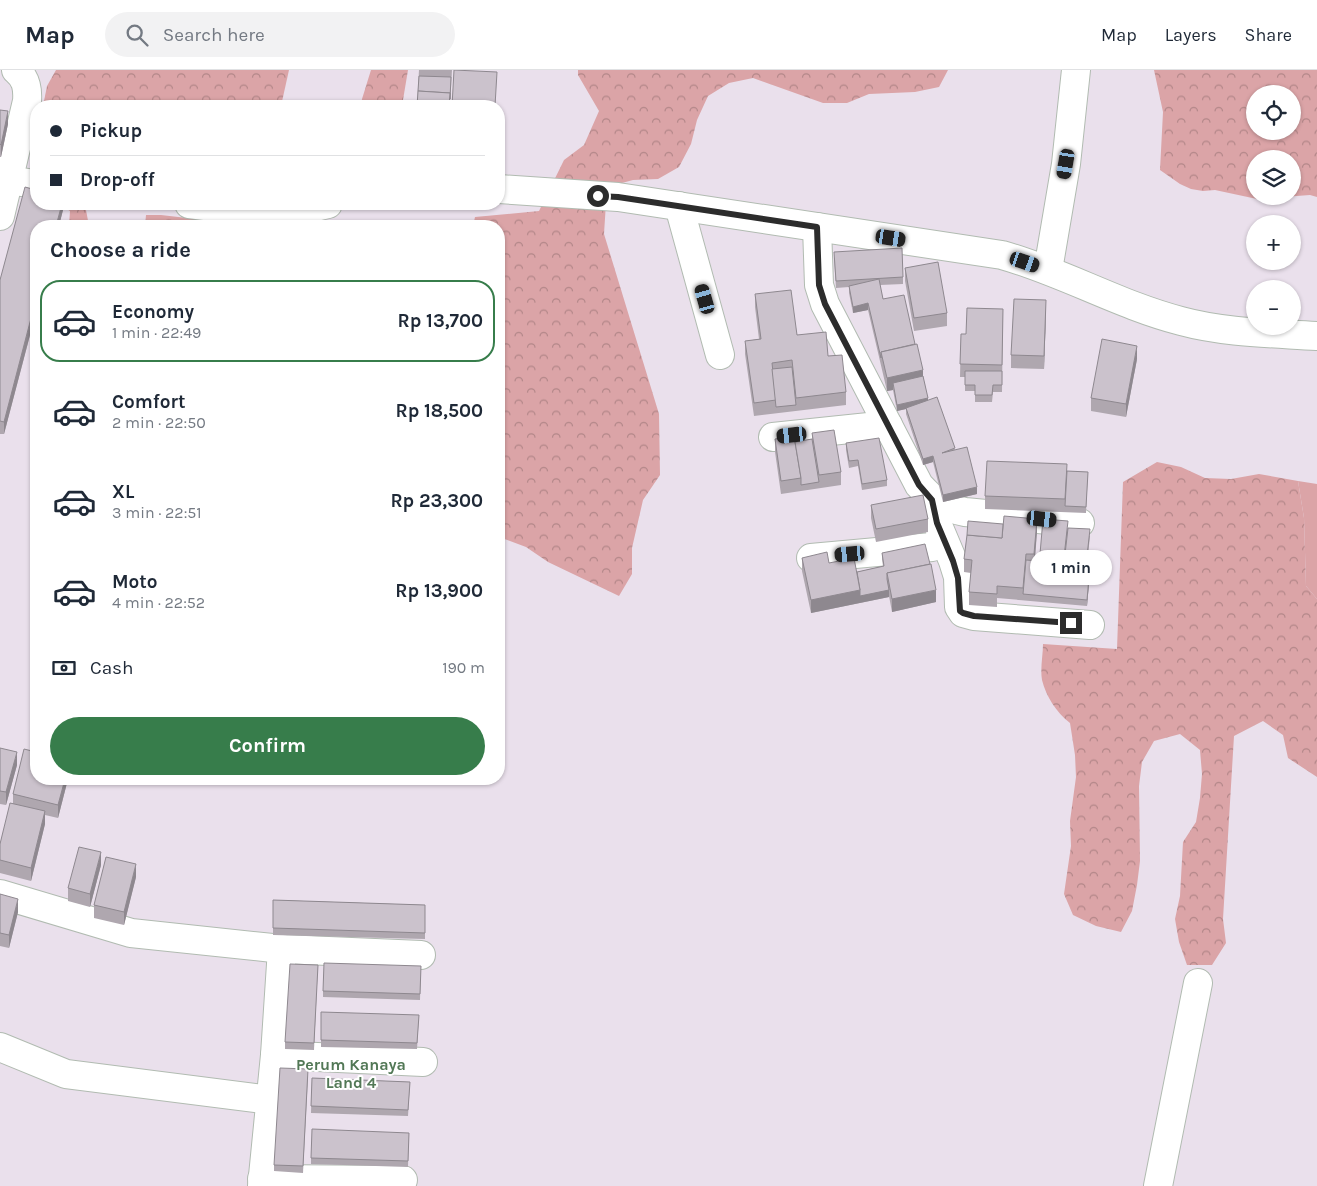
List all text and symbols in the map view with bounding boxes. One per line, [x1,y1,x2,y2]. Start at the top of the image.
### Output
search box [105,12,455,57]
text: Map [25,21,75,49]
icon: search [123,21,151,49]
text: Search here [163,24,265,46]
text: Map [1101,24,1137,46]
text: Layers [1165,24,1217,46]
text: Share [1245,24,1292,46]
map controls [1246,85,1301,335]
button: locate [1246,85,1301,140]
text: Pickup [80,120,142,142]
car [1056,148,1075,180]
button: layers [1246,150,1301,205]
text: Drop-off [80,169,155,191]
route start [587,185,609,207]
button: + [1246,215,1301,270]
car [875,228,906,248]
text: Choose a ride [50,237,191,263]
car [1008,250,1041,274]
button: − [1246,280,1301,335]
car [693,283,716,315]
icon: car [52,299,97,344]
text: Economy [112,301,194,323]
text: Rp 13,700 [397,310,483,332]
text: 1 min · 22:49 [112,323,201,342]
icon: car [52,389,97,434]
text: Comfort [112,391,186,413]
text: Rp 18,500 [395,400,483,422]
text: 2 min · 22:50 [112,413,206,432]
car [776,426,807,444]
icon: car [52,479,97,524]
text: XL [112,481,134,503]
text: Rp 23,300 [390,490,483,512]
text: 3 min · 22:51 [112,503,202,522]
car [1026,510,1057,528]
car [834,545,865,563]
callout: 1 min [1030,550,1112,586]
text: 1 min [1051,558,1091,577]
icon: car [52,569,97,614]
text: Moto [112,571,158,593]
text: Rp 13,900 [395,580,483,602]
text: 4 min · 22:52 [112,593,205,612]
route end [1060,612,1082,634]
icon: cash [50,654,78,682]
text: Cash [90,657,134,679]
text: 190 m [442,658,485,677]
button: Confirm [50,717,485,775]
district label: Perum Kanaya Land 4 [296,1055,406,1092]

